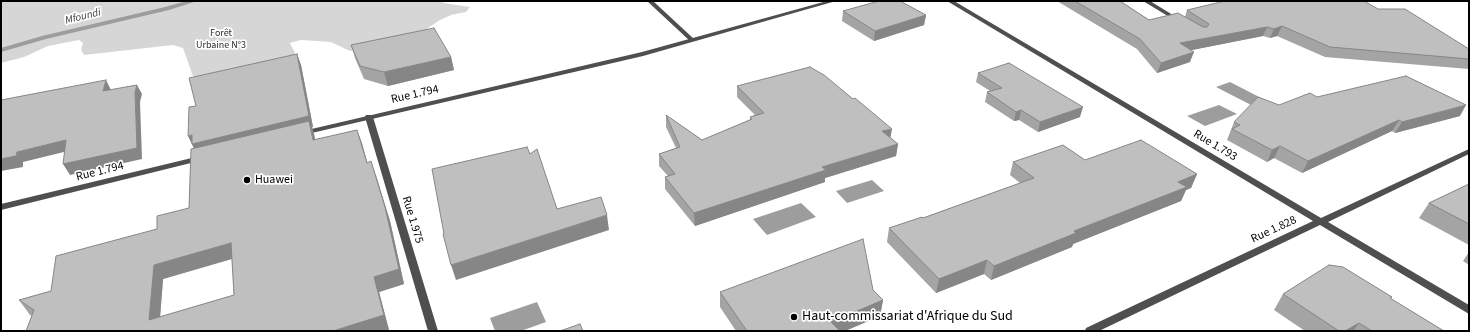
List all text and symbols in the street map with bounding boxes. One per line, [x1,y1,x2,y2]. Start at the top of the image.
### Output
water label: Mfoundi [64,6,102,28]
park label: Forêt Urbaine N°3 [196,28,246,52]
street label: Rue 1.794 [390,83,440,107]
street label: Rue 1.793 [1190,127,1240,165]
street label: Rue 1.794 [75,159,125,185]
place label: Huawei [255,173,293,187]
marker: Huawei [242,175,252,185]
street label: Rue 1.975 [398,195,426,245]
street label: Rue 1.828 [1249,213,1299,247]
place label: Haut-commissariat d'Afrique du Sud [802,309,1013,325]
marker: Haut-commissariat d'Afrique du Sud [789,312,799,322]

